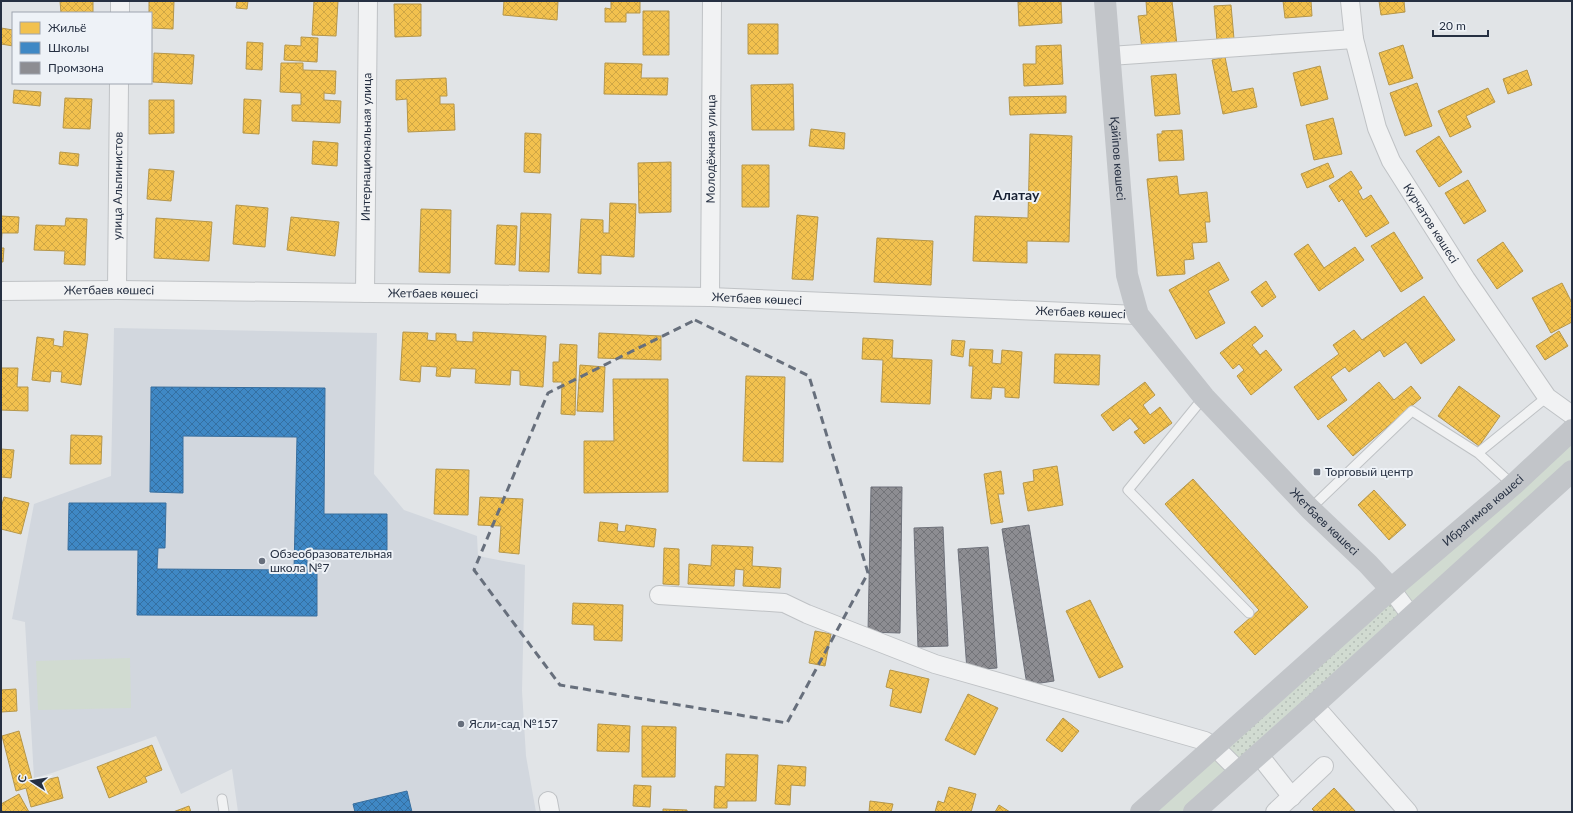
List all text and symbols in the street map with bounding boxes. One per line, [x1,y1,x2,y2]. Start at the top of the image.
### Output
legend [12,12,152,84]
scale bar [1433,12,1488,38]
text: 20 m [1439,18,1466,33]
text: Жильё [48,20,86,35]
text: Школы [48,40,89,55]
text: Промзона [48,60,104,75]
street label: Интернациональная улица [358,73,374,221]
street label: Молодёжная улица [703,94,718,203]
street label: Қайіпов көшесі [1107,116,1129,201]
street label: улица Альпинистов [109,132,126,240]
street label: Курчатов көшесі [1400,180,1462,266]
district label: Алатау [992,186,1040,203]
street label: Жетбаев көшесі [64,282,154,297]
street label: Жетбаев көшесі [388,285,478,301]
street label: Жетбаев көшесі [711,289,802,308]
street label: Жетбаев көшесі [1035,303,1126,321]
place label: Торговый центр [1325,464,1414,479]
marker: Торговый центр [1312,467,1322,477]
street label: Ибрагимов көшесі [1439,471,1527,549]
street label: Жетбаев көшесі [1287,485,1362,558]
place label: Обзеобразовательная школа №7 [270,546,392,575]
marker: Обзеобразовательная школа №7 [257,556,267,566]
place label: Ясли-сад №157 [468,716,558,731]
marker: Ясли-сад №157 [456,719,466,729]
north arrow [12,761,52,801]
text: С [15,773,29,784]

